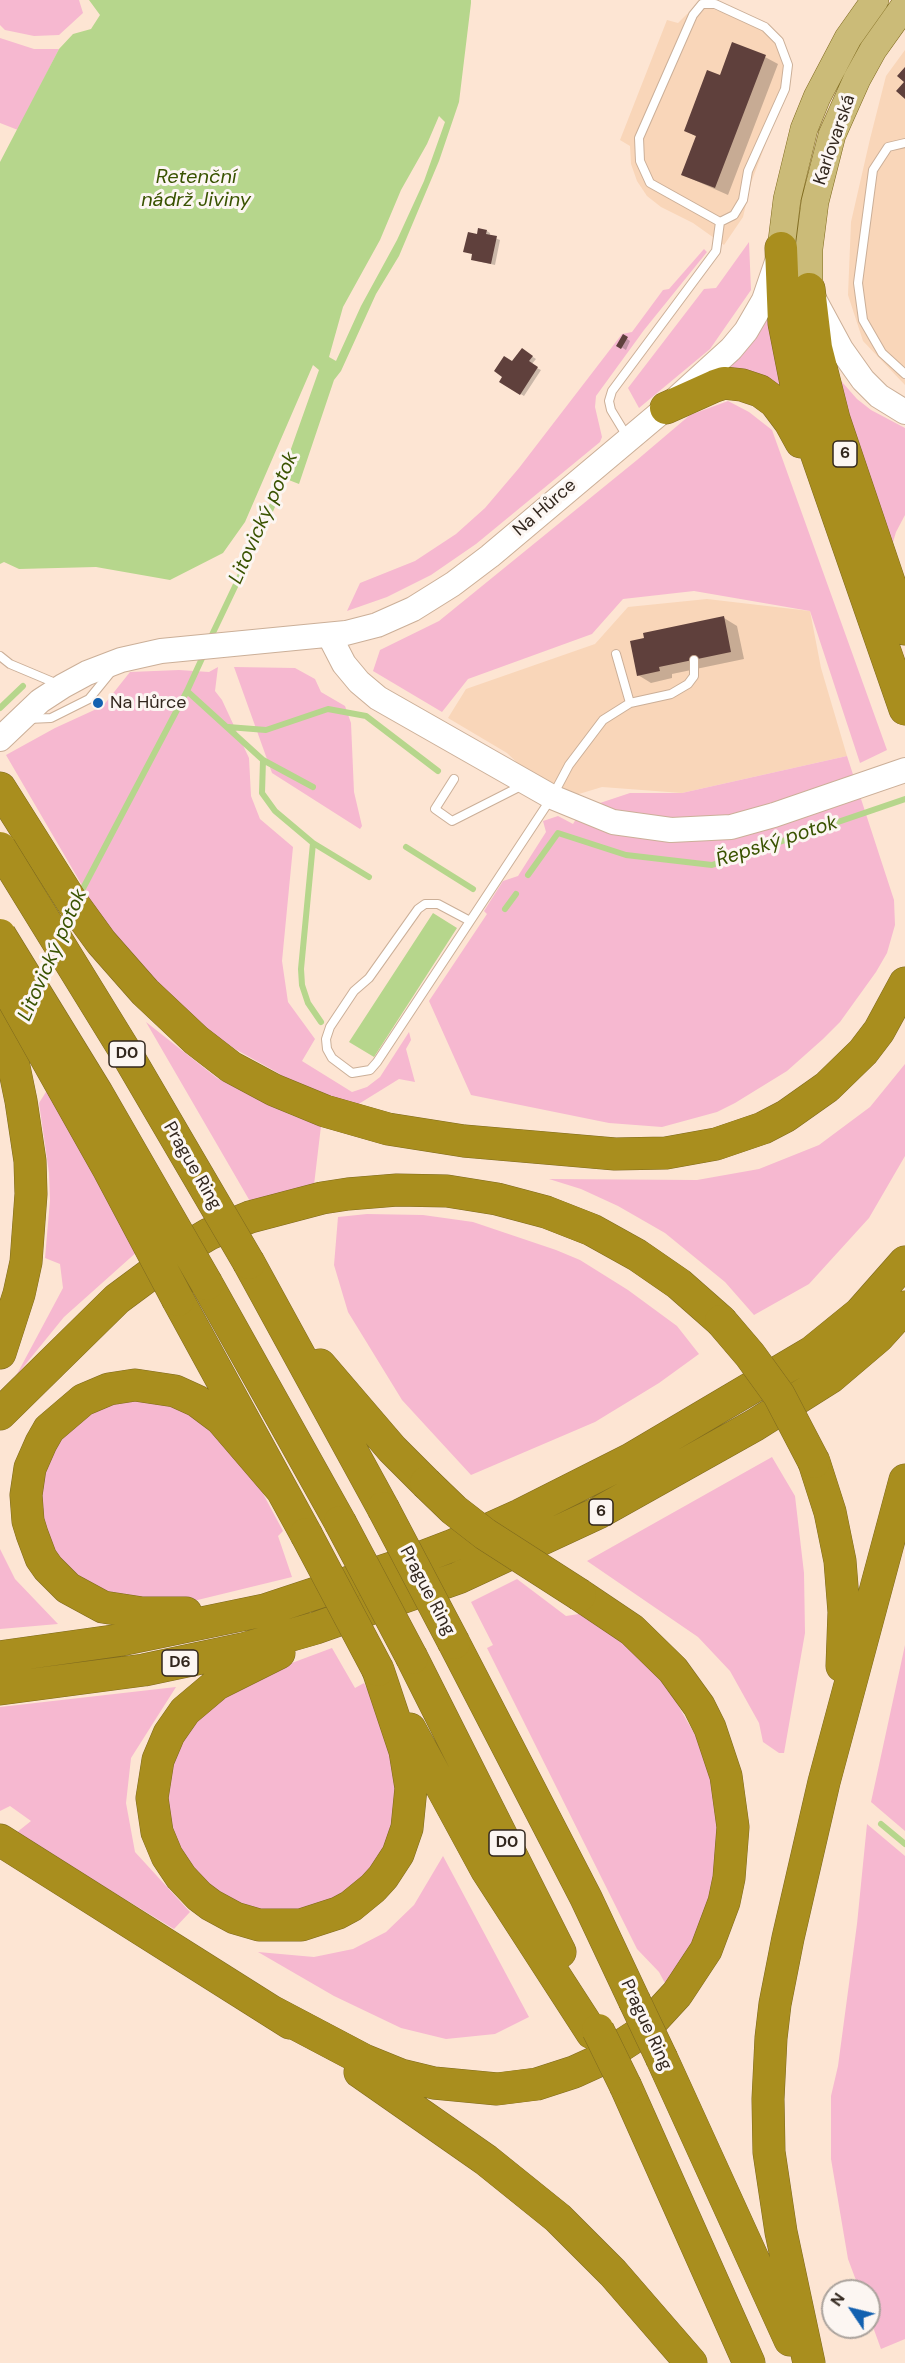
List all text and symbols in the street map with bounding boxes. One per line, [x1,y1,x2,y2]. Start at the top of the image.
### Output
street label: Karlovarská [809,92,861,188]
water label: Retenční nádrž Jiviny [141,166,251,213]
road number: 6 [833,441,857,467]
water label: Litovický potok [224,448,304,588]
street label: Na Hůrce [509,475,581,541]
place label: Na Hůrce [110,692,186,714]
marker: Na Hůrce [91,696,105,710]
water label: Řepský potok [713,811,841,873]
water label: Litovický potok [13,885,93,1025]
road number: D0 [109,1041,145,1067]
street label: Prague Ring [158,1118,226,1214]
road number: 6 [589,1499,613,1525]
street label: Prague Ring [395,1543,459,1639]
road number: D6 [162,1650,198,1676]
road number: D0 [489,1830,525,1856]
street label: Prague Ring [616,1976,676,2074]
north arrow [821,2279,881,2339]
text: N [826,2289,849,2310]

